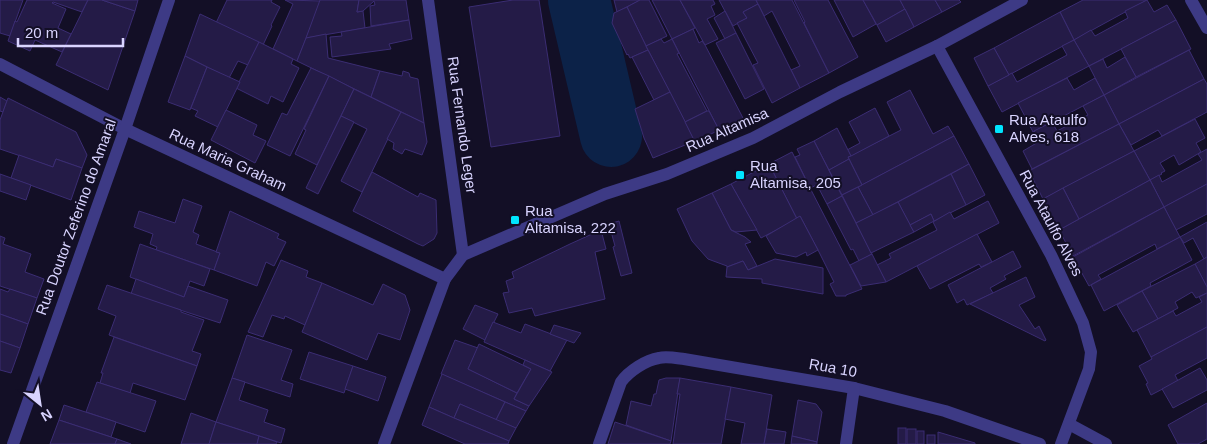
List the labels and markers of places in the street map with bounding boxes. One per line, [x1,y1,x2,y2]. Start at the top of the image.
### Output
place label: Rua Ataulfo Alves, 618 [1009,111,1087,145]
marker: Rua Ataulfo Alves, 618 [993,123,1005,135]
place label: Rua Altamisa, 205 [750,157,841,191]
marker: Rua Altamisa, 205 [734,169,746,181]
place label: Rua Altamisa, 222 [525,202,616,236]
marker: Rua Altamisa, 222 [509,214,521,226]

